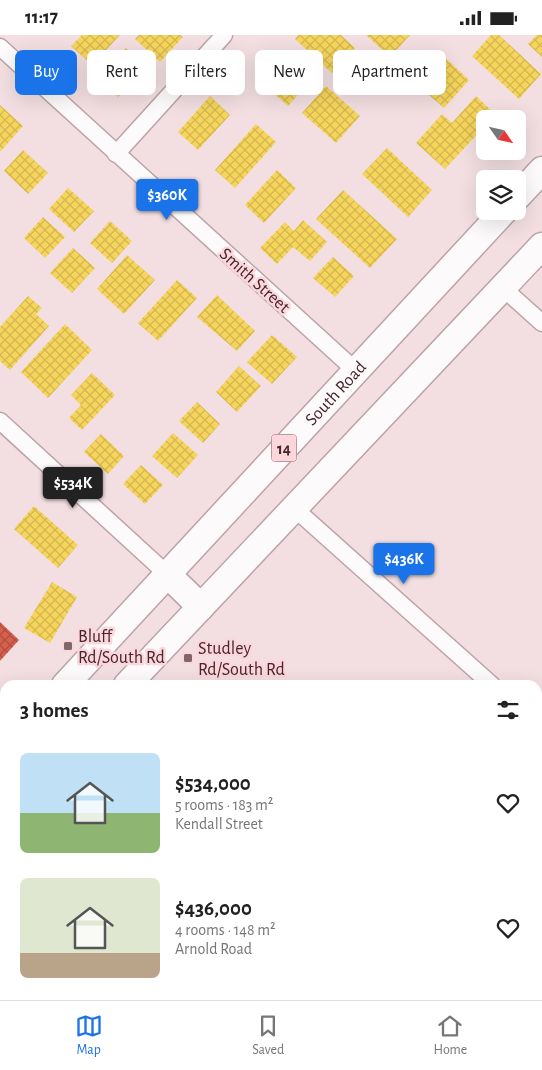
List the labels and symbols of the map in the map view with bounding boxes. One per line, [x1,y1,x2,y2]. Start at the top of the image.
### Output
north arrow [476,110,526,160]
pin: $360K [132,179,202,221]
street label: Smith Street [216,245,293,317]
street label: South Road [302,358,370,429]
road number: 14 [272,434,296,461]
pin: $534K [38,467,108,509]
pin: $436K [369,543,439,585]
place label: Bluff Rd/South Rd [78,628,165,667]
marker: Bluff Rd/South Rd [62,640,74,652]
place label: Studley Rd/South Rd [198,640,285,679]
marker: Studley Rd/South Rd [182,652,194,664]

